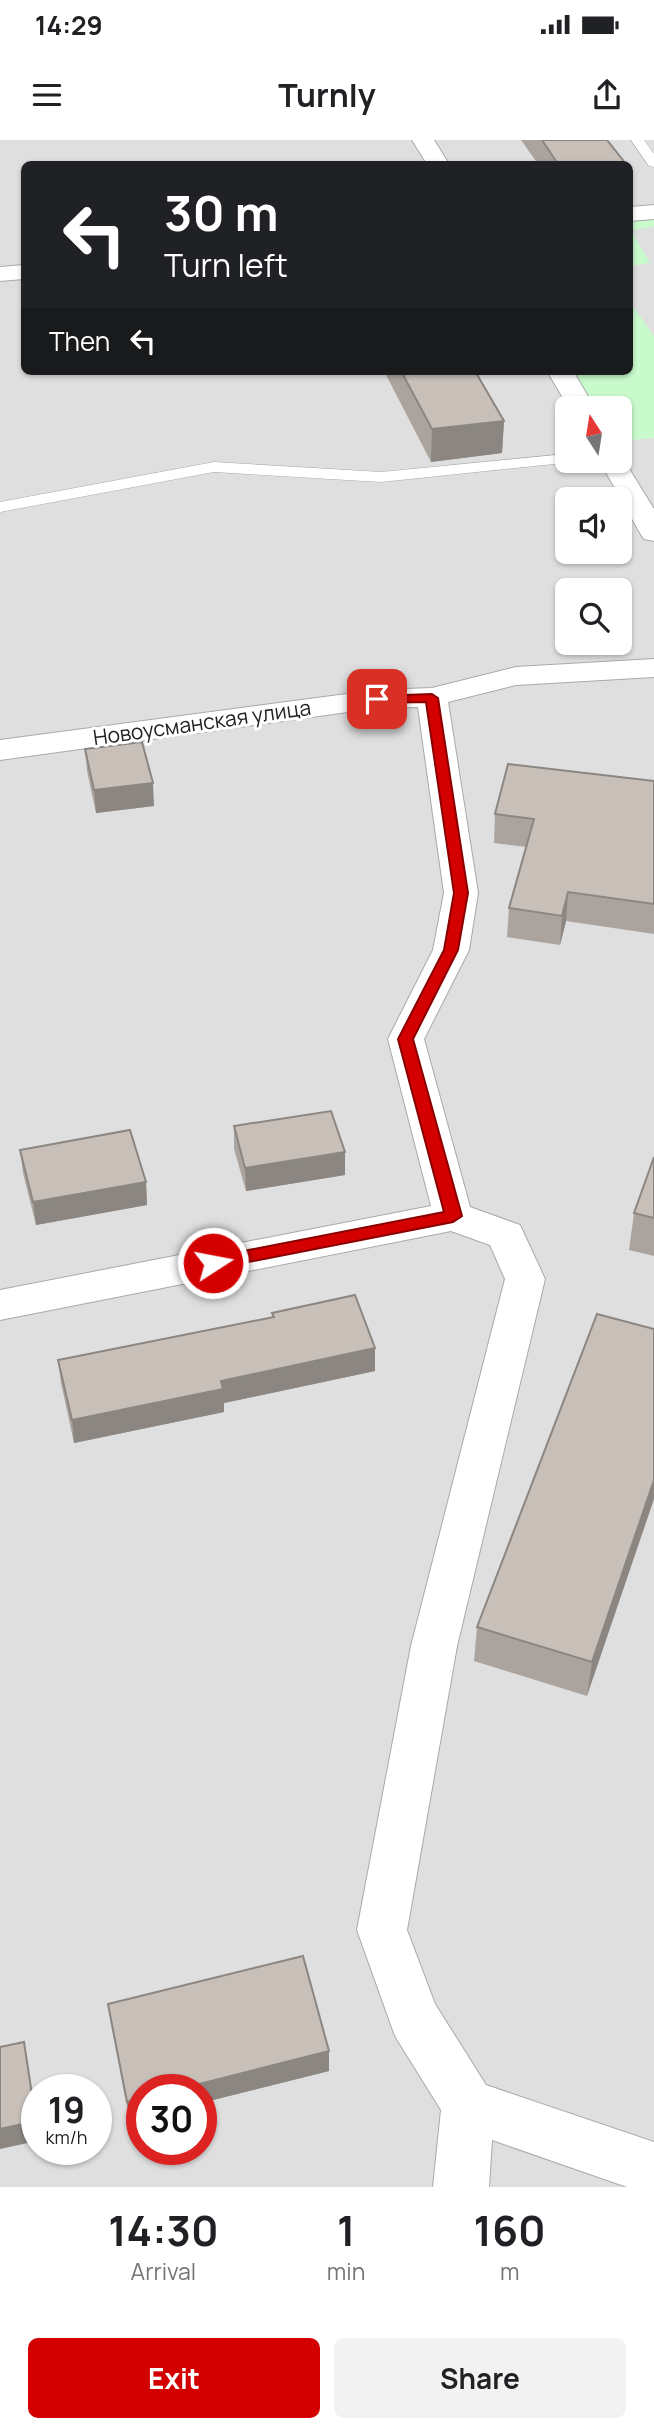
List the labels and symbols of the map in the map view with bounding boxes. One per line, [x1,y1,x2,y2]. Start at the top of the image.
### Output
north arrow [555,396,632,472]
pin [347,669,407,729]
street label: Новоусманская улица [91,693,313,751]
position arrow [176,1226,250,1300]
speed limit sign: 30 [126,2074,217,2165]

